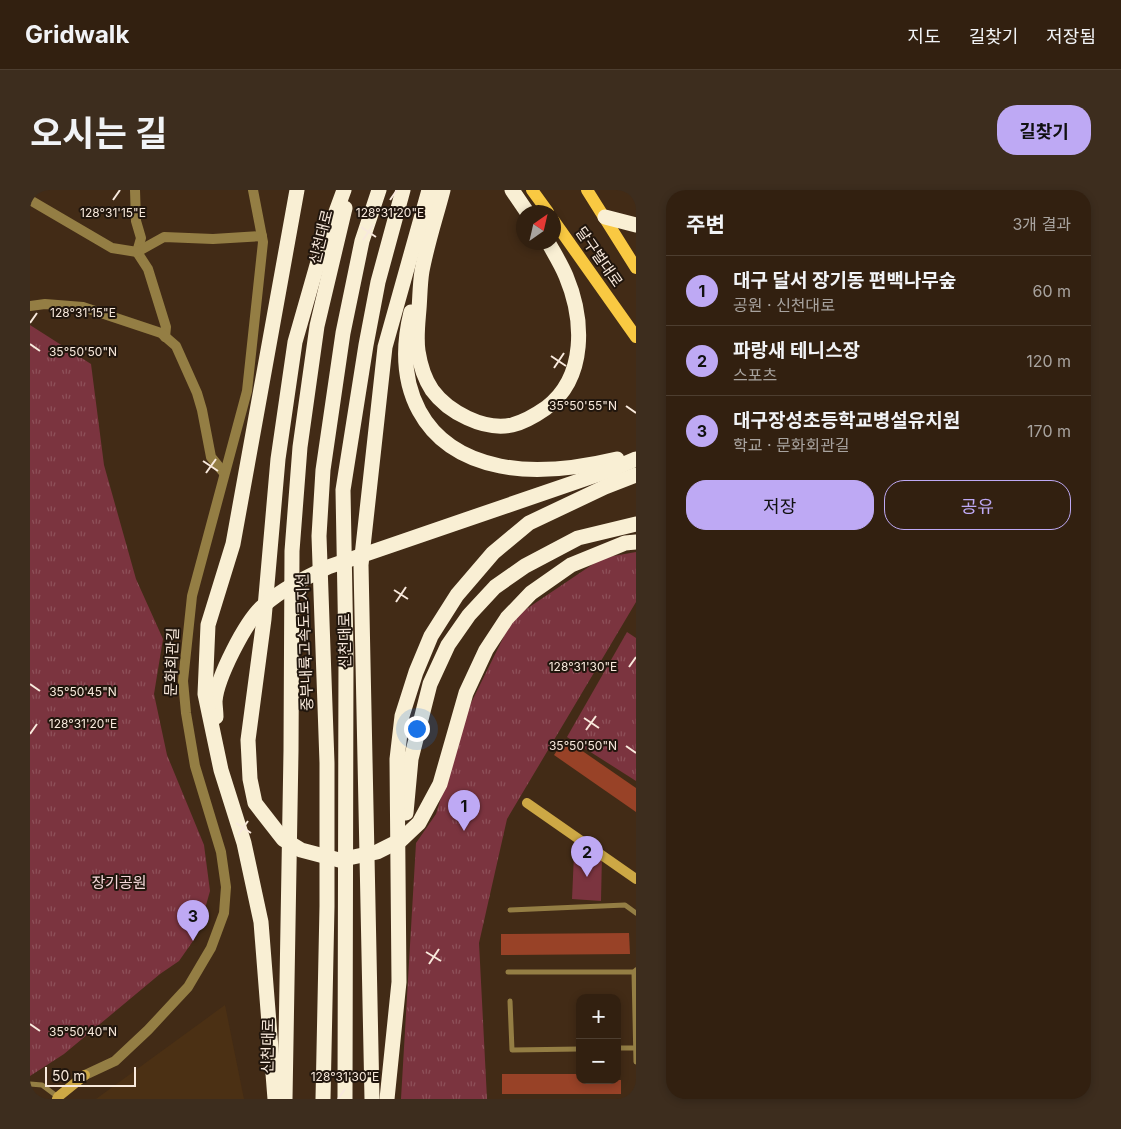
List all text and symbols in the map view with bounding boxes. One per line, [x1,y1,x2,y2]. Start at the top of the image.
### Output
text: Gridwalk [25,20,129,49]
text: 지도 [908,26,941,47]
text: 길찾기 [969,26,1018,47]
text: 저장됨 [1046,26,1096,47]
button: 길찾기 [997,105,1091,155]
text: 오시는 길 [30,112,167,154]
text: 128°31'15"E [80,205,146,220]
text: 128°31'20"E [356,205,424,220]
north arrow [516,205,561,250]
street label: 신천대로 [305,208,336,266]
text: 주변 [686,212,725,237]
text: 3개 결과 [1012,214,1071,234]
street label: 달구벌대로 [572,223,627,290]
text: 대구 달서 장기동 편백나무숲 [733,269,956,292]
text: 1 [699,281,705,301]
text: 60 m [1032,281,1071,301]
text: 공원 · 신천대로 [733,295,835,315]
text: 128°31'15"E [50,305,116,320]
text: 파랑새 테니스장 [733,339,860,362]
text: 35°50'50"N [49,344,117,359]
text: 2 [697,351,707,371]
text: 120 m [1026,351,1071,371]
text: 스포츠 [733,365,777,385]
text: 35°50'55"N [549,398,617,413]
text: 대구장성초등학교병설유치원 [733,409,960,432]
text: 3 [697,421,707,441]
text: 170 m [1027,421,1071,441]
text: 학교 · 문화회관길 [733,435,850,455]
button: 저장 [686,480,874,530]
button: 공유 [884,480,1071,530]
street label: 중부내륙고속도로지선 [293,573,316,711]
street label: 신천대로 [335,613,354,669]
street label: 문화회관길 [161,627,182,697]
text: 128°31'30"E [549,659,617,674]
text: 35°50'45"N [49,684,117,699]
text: 128°31'20"E [49,716,117,731]
your location [404,716,430,742]
text: 35°50'50"N [549,738,617,753]
pin: 1 [448,790,480,831]
pin: 2 [571,836,603,877]
park label: 장기공원 [91,873,147,892]
pin: 3 [177,900,209,941]
map controls [576,994,621,1084]
button: + [576,994,621,1039]
street label: 신천대로 [258,1018,277,1074]
text: 35°50'40"N [49,1024,117,1039]
button: − [576,1039,621,1084]
scale bar [45,1064,136,1087]
text: 50 m [52,1067,86,1084]
text: 128°31'30"E [311,1069,379,1084]

